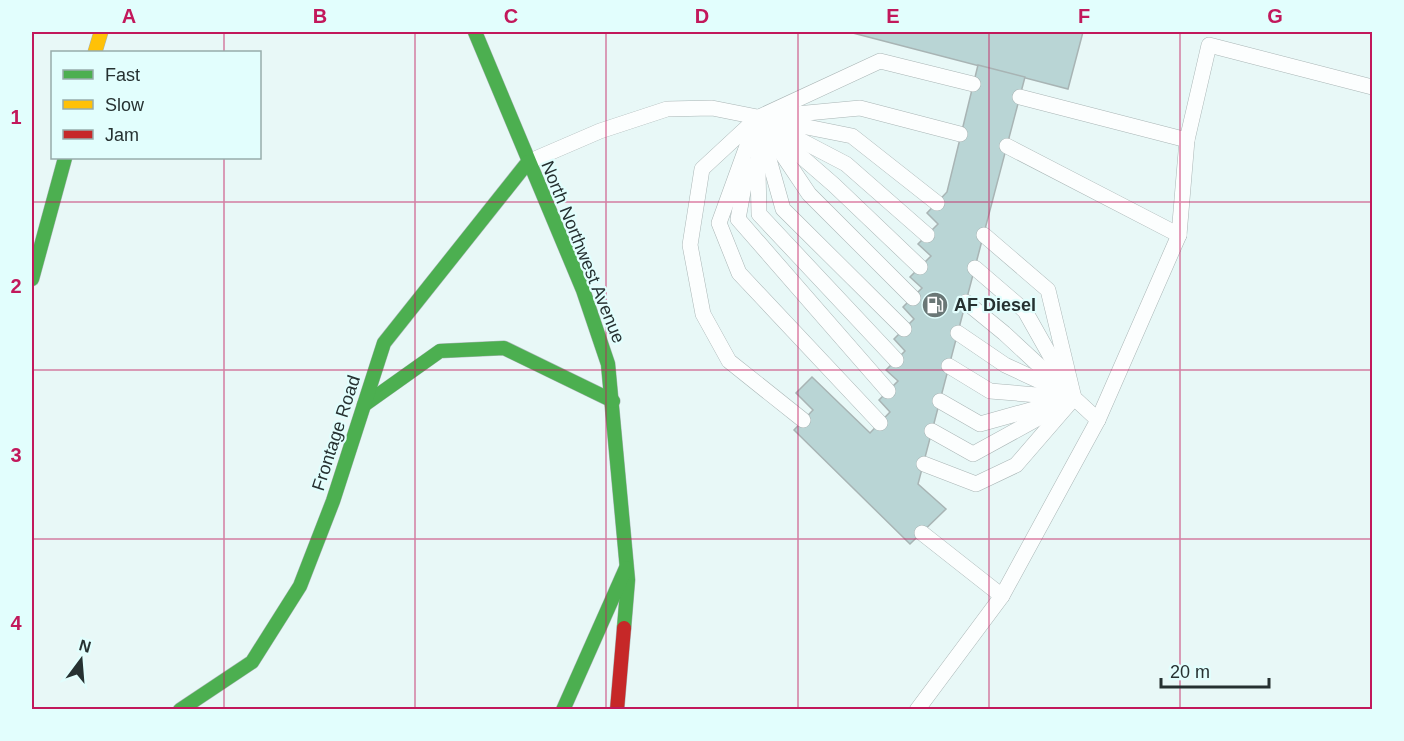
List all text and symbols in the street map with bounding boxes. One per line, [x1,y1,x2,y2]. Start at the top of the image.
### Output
text: A [122,5,136,27]
text: B [313,5,327,27]
text: C [504,5,518,27]
text: D [695,5,709,27]
text: E [886,5,900,27]
text: F [1078,5,1090,27]
text: G [1267,5,1283,27]
legend [51,51,261,159]
text: Fast [105,65,140,85]
text: Slow [105,95,145,115]
text: 1 [10,106,22,128]
text: Jam [105,125,139,145]
street label: North Northwest Avenue [537,158,629,346]
text: 2 [10,275,22,297]
fuel station icon: AF Diesel [920,290,950,320]
place label: AF Diesel [954,295,1036,315]
street label: Frontage Road [308,373,364,493]
text: 3 [10,444,22,466]
text: 4 [10,612,22,634]
north arrow [51,630,111,690]
text: N [77,636,93,656]
scale bar [1161,651,1269,689]
text: 20 m [1170,662,1210,682]

